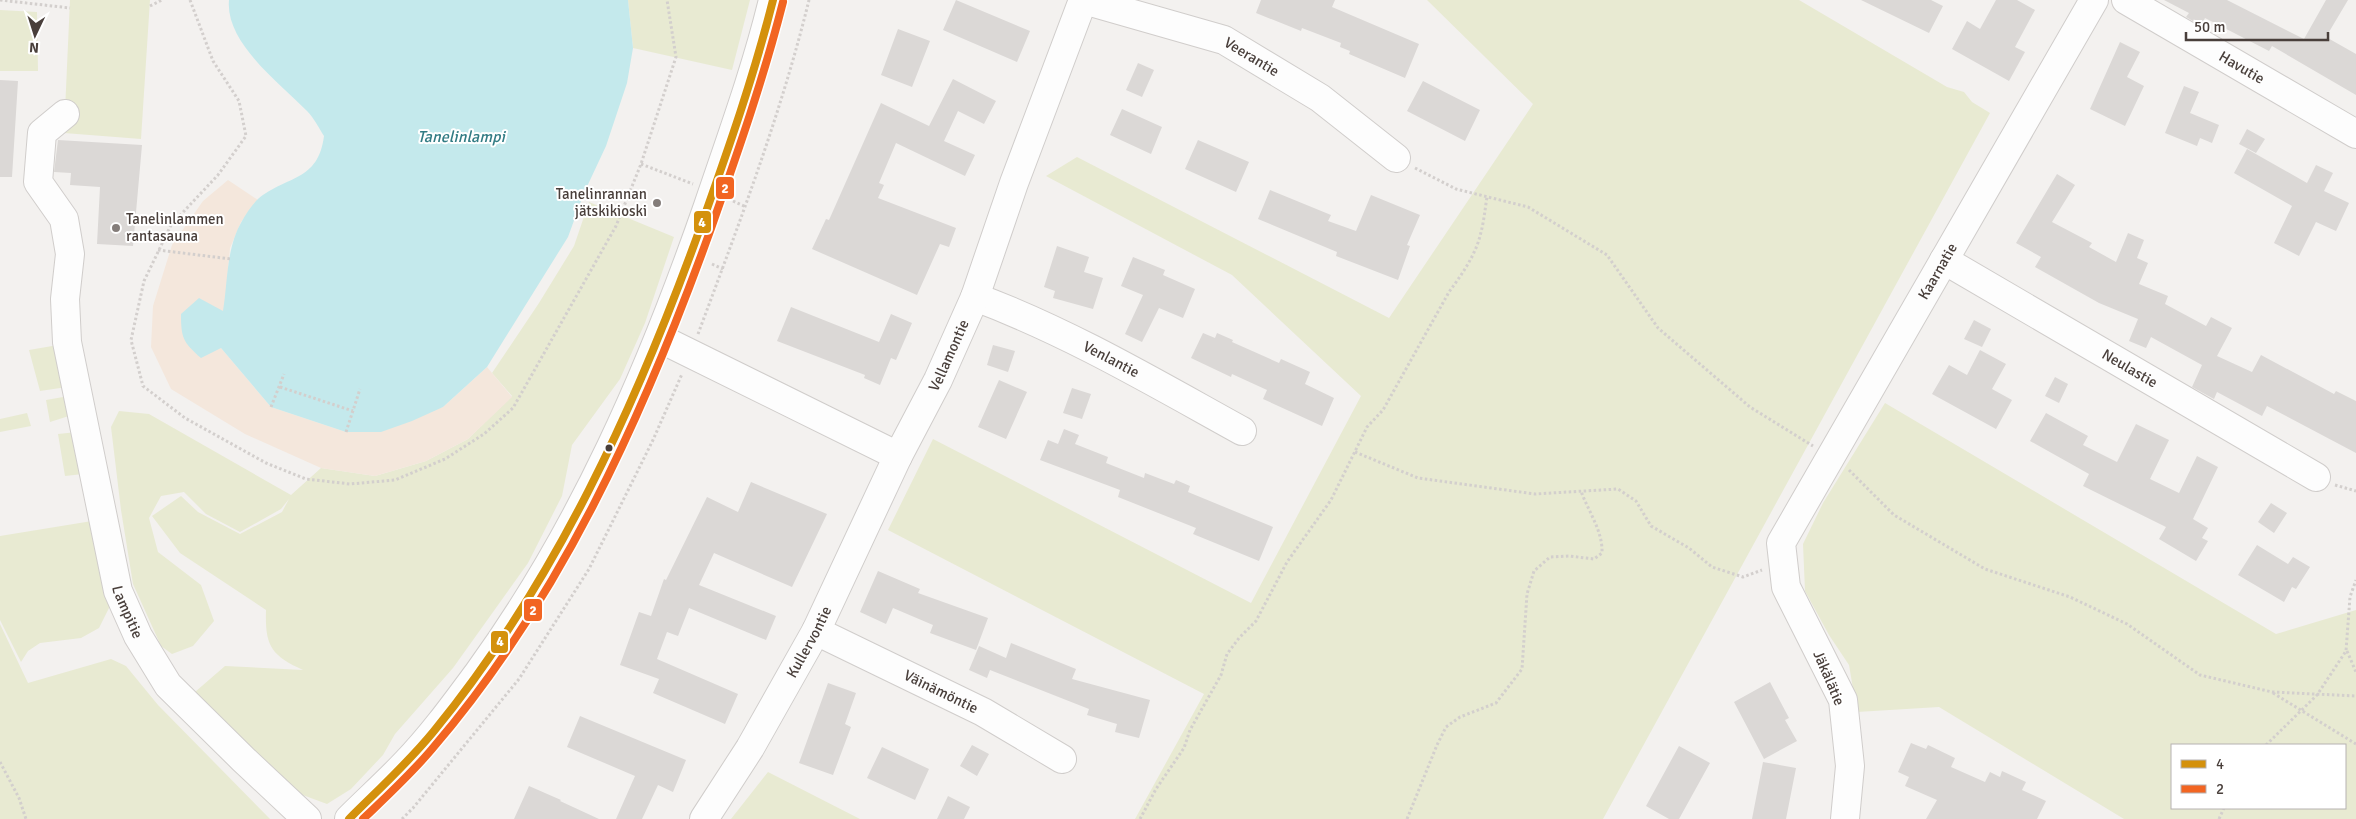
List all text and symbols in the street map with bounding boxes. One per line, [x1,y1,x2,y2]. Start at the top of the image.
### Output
north arrow [10,10,60,60]
scale bar [2186,10,2328,42]
text: 50 m [2194,18,2225,36]
street label: Veerantie [1221,33,1283,80]
text: N [29,39,40,56]
street label: Havutie [2216,47,2268,88]
water label: Tanelinlampi [417,127,506,147]
line badge: 2 [715,176,735,200]
text: 2 [721,180,729,197]
place label: Tanelinrannan jätskikioski [556,185,647,220]
marker: Tanelinrannan jätskikioski [651,197,663,209]
place label: Tanelinlammen rantasauna [126,210,224,245]
line badge: 4 [693,210,712,234]
text: 4 [698,214,706,231]
marker: Tanelinlammen rantasauna [110,222,122,234]
street label: Kaarnatie [1914,240,1961,303]
street label: Vellamontie [925,317,973,394]
street label: Venlantie [1080,337,1142,381]
street label: Neulastie [2099,345,2161,392]
unlabelled marker [604,443,614,453]
street label: Lampitie [108,584,147,641]
line badge: 2 [523,598,543,622]
text: 2 [529,602,537,619]
street label: Kullervontie [783,603,835,681]
line badge: 4 [490,630,509,654]
text: 4 [496,633,504,650]
street label: Jäkälätie [1809,648,1849,708]
street label: Väinämöntie [901,666,981,717]
legend [2171,744,2346,809]
text: 4 [2216,755,2224,773]
text: 2 [2216,780,2224,798]

